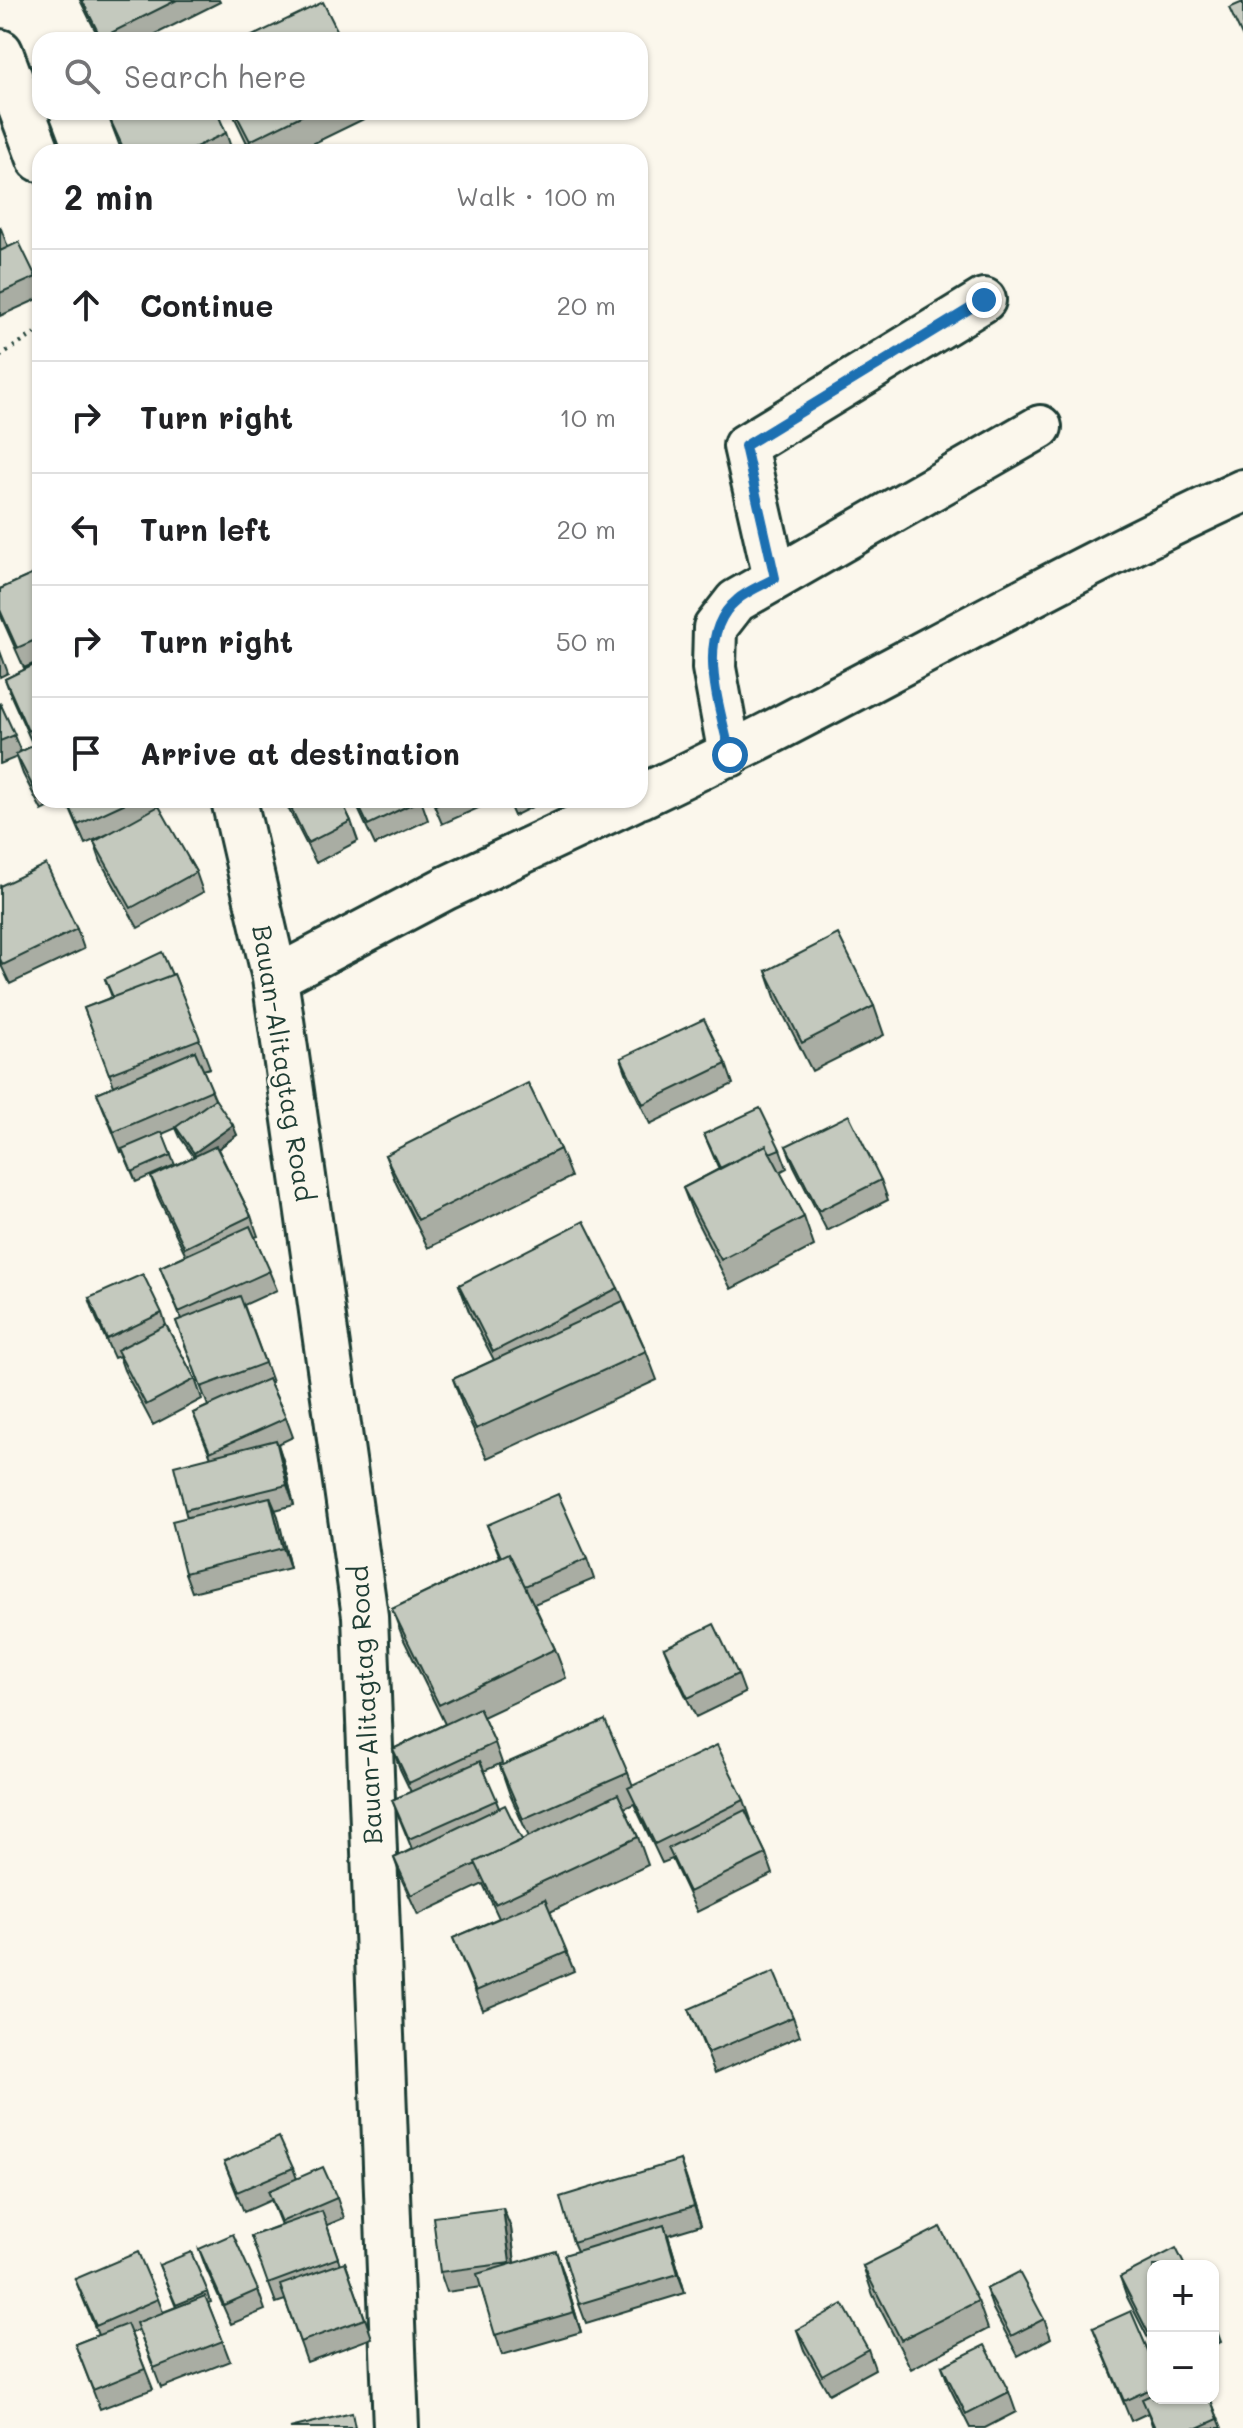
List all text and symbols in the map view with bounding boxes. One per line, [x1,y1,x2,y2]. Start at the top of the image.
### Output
search box [32,32,648,120]
icon: search [60,54,104,98]
text: Search here [124,56,307,96]
text: 2 min [64,174,153,219]
text: Walk · 100 m [456,179,616,213]
route end [966,282,1002,318]
icon: ahead [64,283,108,327]
text: Continue [140,285,273,325]
text: 20 m [556,288,616,322]
icon: right [64,395,108,439]
text: Turn right [140,397,293,437]
text: 10 m [559,400,616,434]
icon: left [64,507,108,551]
text: Turn left [140,509,271,549]
text: 20 m [556,512,616,546]
icon: right [64,619,108,663]
text: Turn right [140,621,293,661]
text: 50 m [556,624,616,658]
icon: arrive [64,731,108,775]
text: Arrive at destination [140,733,460,773]
route start [712,737,748,773]
street label: Bauan-Alitagtag Road [245,922,323,1204]
street label: Bauan-Alitagtag Road [341,1565,389,1845]
map controls [1147,2260,1219,2404]
button: + [1147,2260,1219,2332]
button: − [1147,2332,1219,2404]

